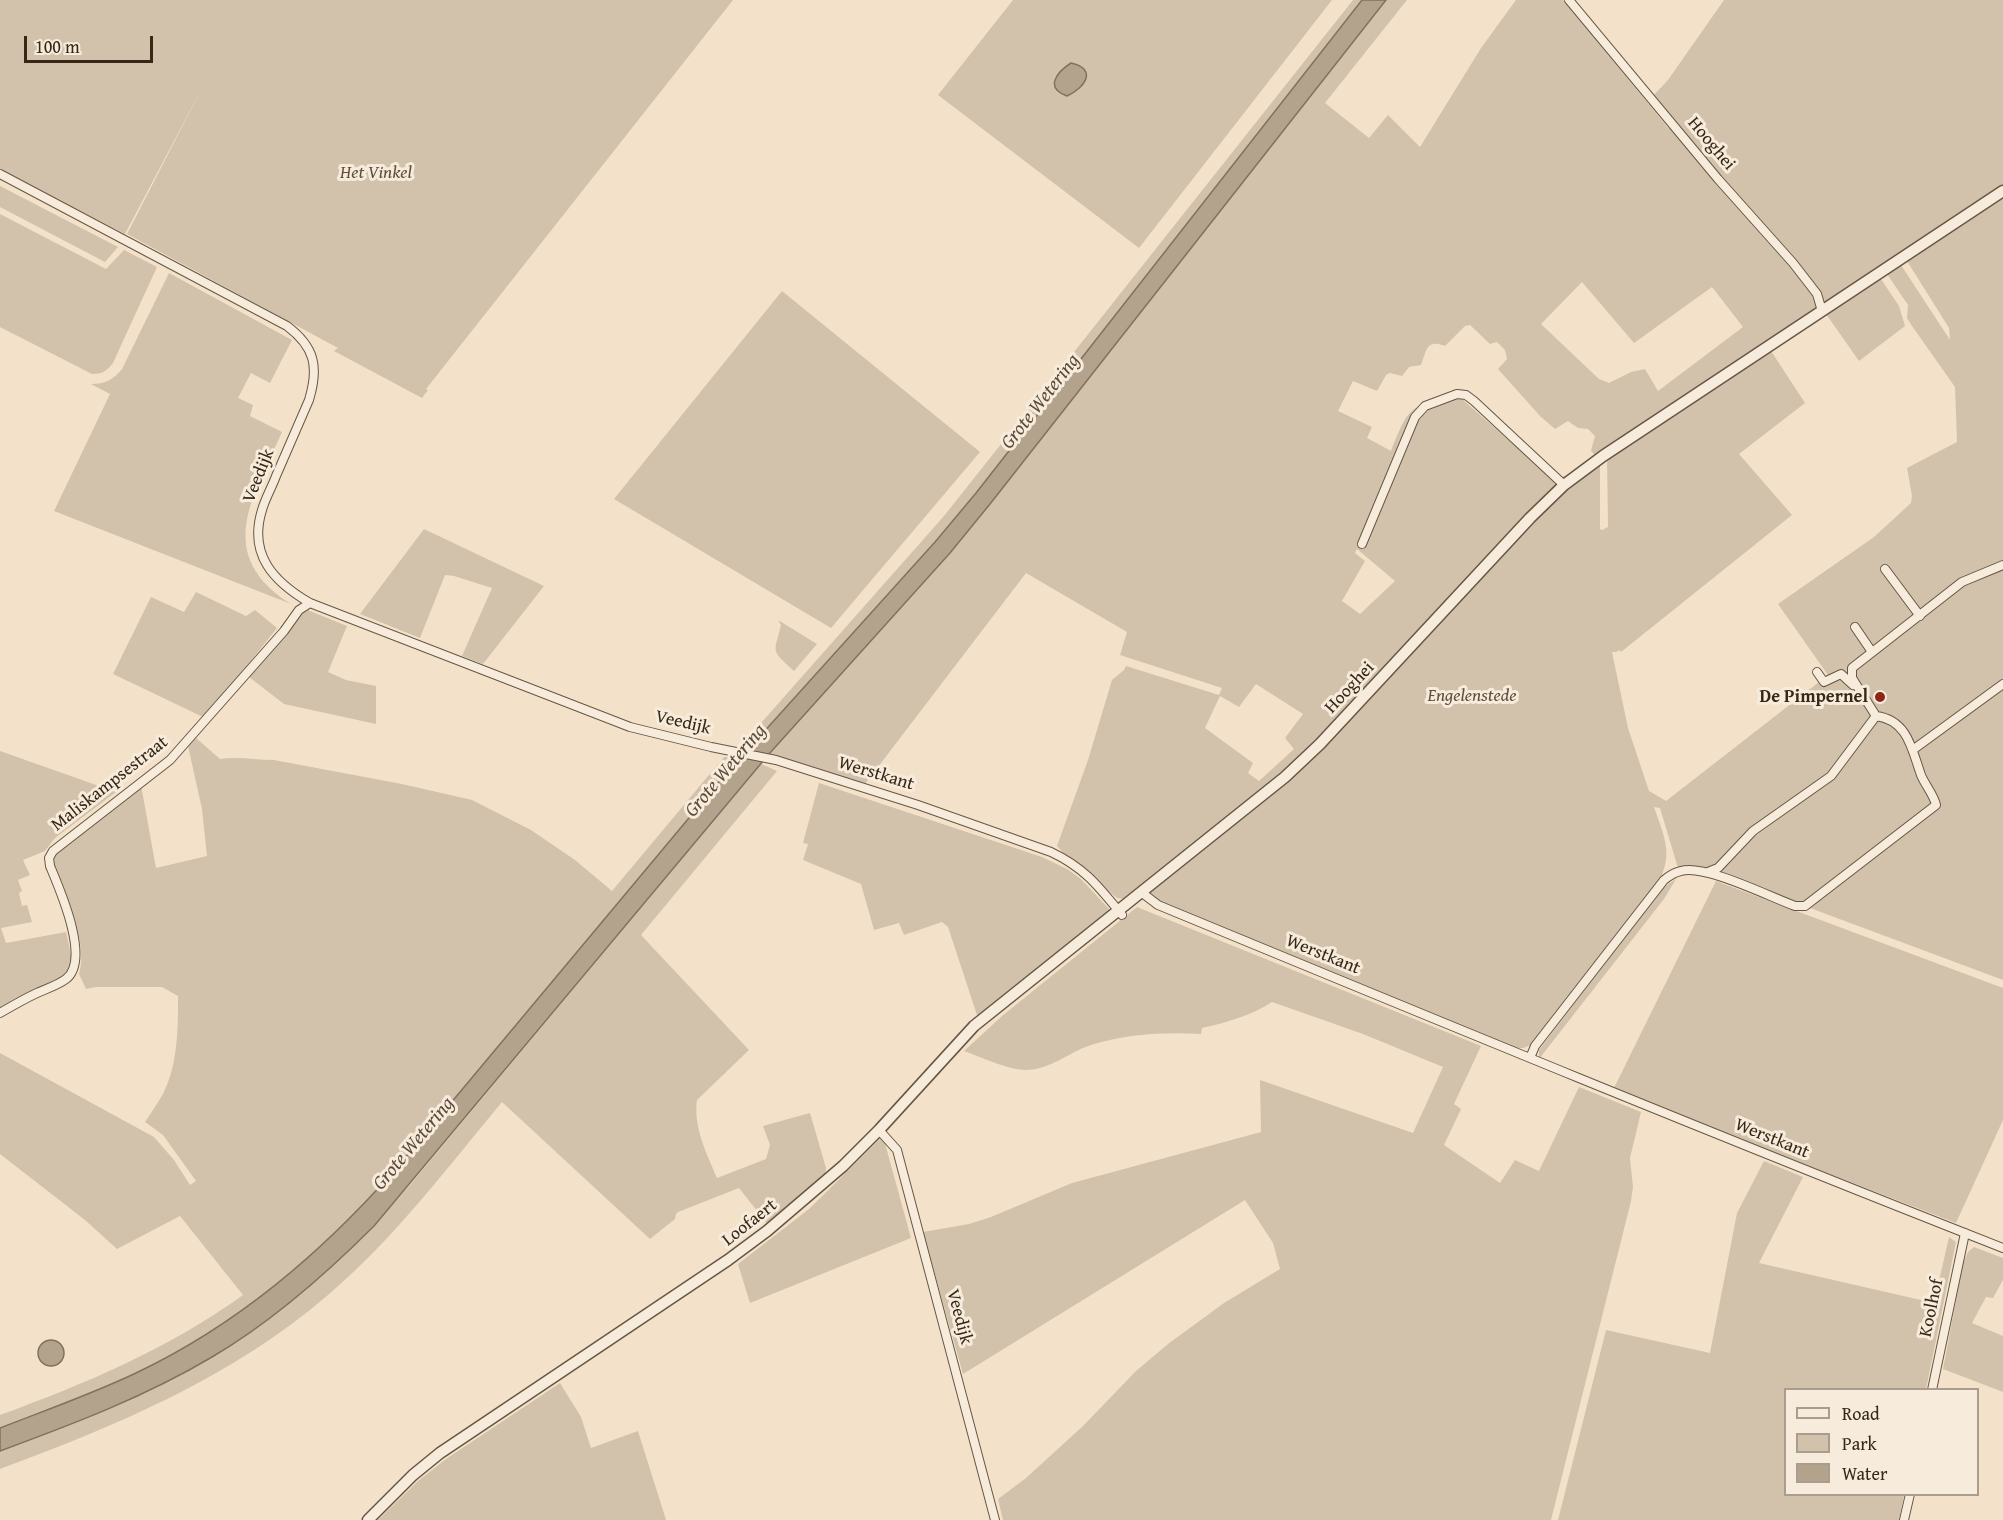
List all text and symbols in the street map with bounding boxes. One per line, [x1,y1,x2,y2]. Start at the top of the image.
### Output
scale bar [27,24,156,62]
text: 100 m [35,33,80,60]
street label: Hooghei [1683,113,1739,175]
park label: Het Vinkel [340,162,412,184]
water label: Grote Wetering [996,350,1086,454]
street label: Veedijk [238,446,280,506]
street label: Hooghei [1321,658,1379,718]
park label: Engelenstede [1427,685,1517,707]
place label: De Pimpernel [1760,686,1868,708]
marker: De Pimpernel [1873,690,1887,704]
street label: Veedijk [653,706,713,740]
water label: Grote Wetering [680,720,772,822]
street label: Maliskampsestraat [47,732,173,836]
street label: Werstkant [836,752,916,796]
street label: Werstkant [1283,930,1363,980]
water label: Grote Wetering [368,1093,460,1195]
street label: Werstkant [1732,1114,1812,1164]
street label: Loofaert [718,1195,782,1251]
street label: Koolhof [1915,1277,1949,1339]
street label: Veedijk [941,1287,977,1347]
legend [1784,1388,1979,1496]
text: Road [1842,1400,1880,1427]
text: Park [1842,1430,1877,1457]
text: Water [1842,1460,1887,1487]

